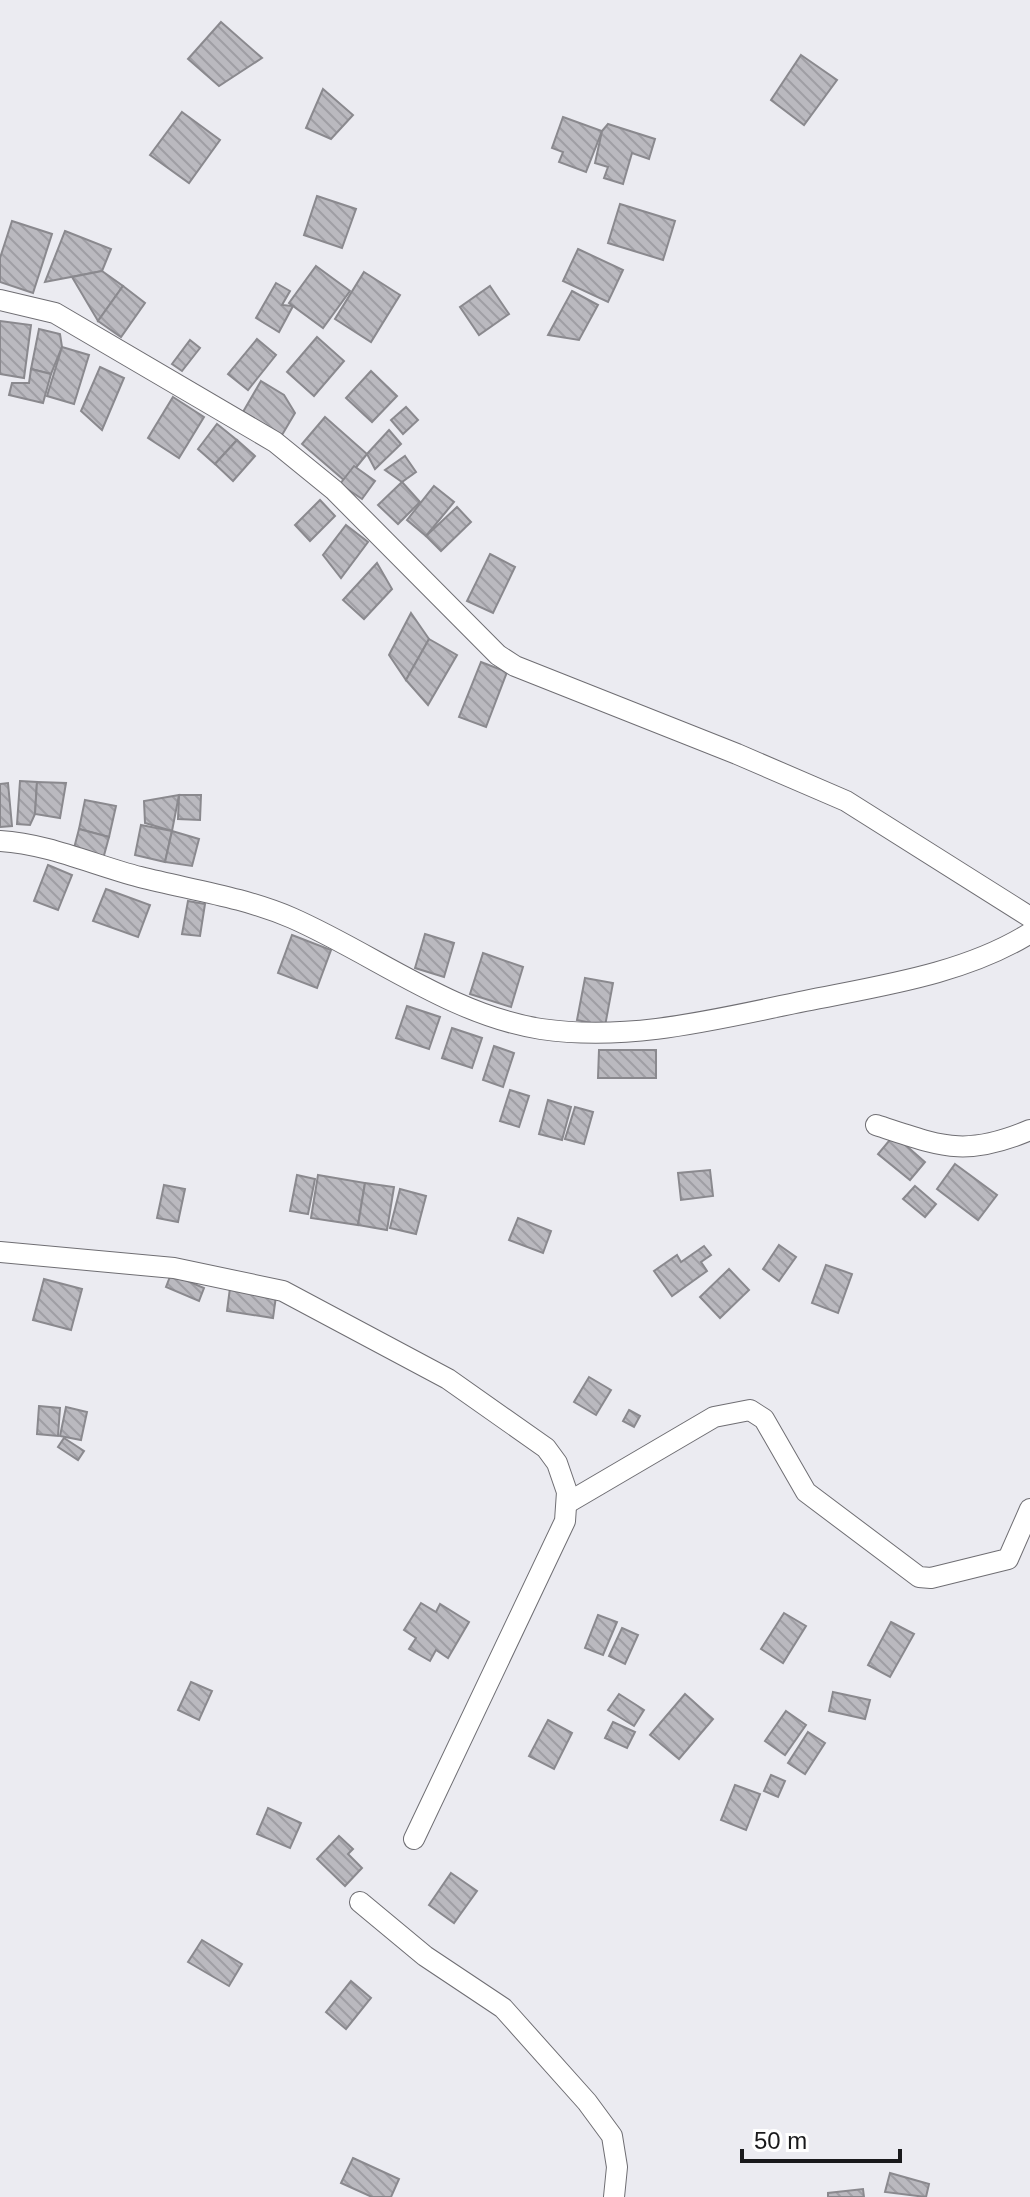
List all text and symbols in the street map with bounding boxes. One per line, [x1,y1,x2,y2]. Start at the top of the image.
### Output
scale bar [742,2113,900,2163]
text: 50 m [754,2127,807,2154]

